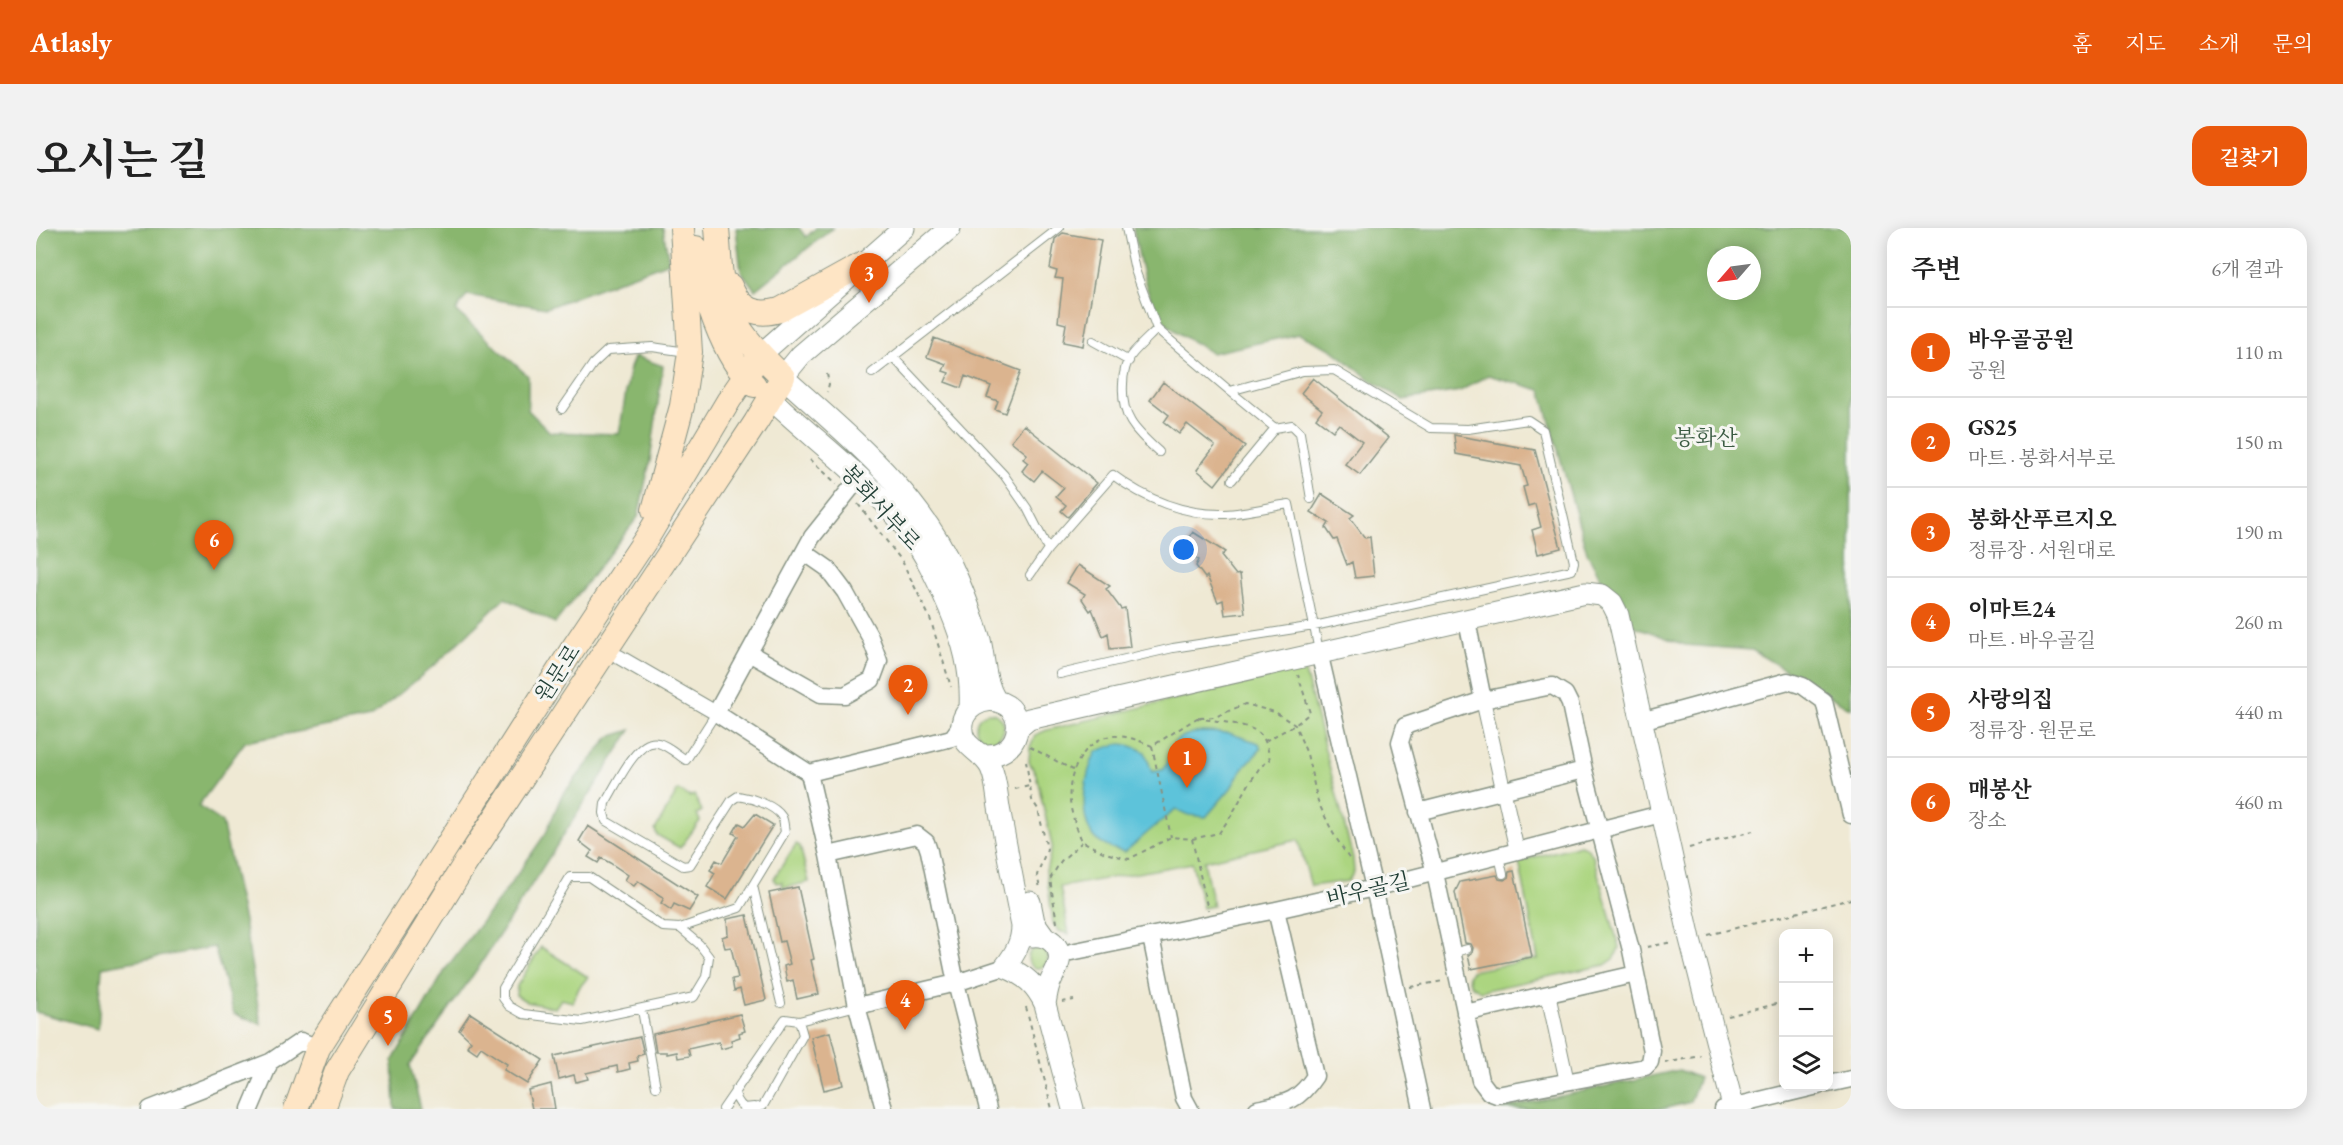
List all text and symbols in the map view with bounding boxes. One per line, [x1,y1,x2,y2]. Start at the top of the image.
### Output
text: Atlasly [30,24,112,60]
text: 홈 [2072,30,2092,57]
text: 지도 [2125,30,2166,57]
text: 소개 [2199,30,2239,57]
text: 문의 [2272,30,2313,57]
button: 길찾기 [2192,126,2307,186]
text: 오시는 길 [36,132,208,187]
north arrow [1707,246,1761,300]
text: 주변 [1911,252,1961,286]
pin: 3 [850,254,888,303]
text: 6개 결과 [2211,256,2283,282]
text: 바우골공원 [1968,325,2074,354]
text: 1 [1925,339,1936,365]
text: 110 m [2235,339,2283,365]
text: 공원 [1968,357,2007,383]
text: GS25 [1968,413,2018,442]
park label: 봉화산 [1674,423,1739,452]
text: 2 [1925,429,1936,455]
text: 150 m [2235,429,2283,455]
text: 마트 · 봉화서부로 [1968,445,2115,471]
street label: 봉화서부로 [834,458,927,557]
text: 봉화산푸르지오 [1968,505,2117,534]
text: 3 [1925,519,1936,545]
text: 190 m [2235,519,2283,545]
pin: 6 [194,520,234,570]
your location [1169,535,1198,564]
text: 정류장 · 서원대로 [1968,537,2115,563]
text: 이마트24 [1968,595,2055,624]
text: 4 [1925,609,1936,635]
text: 260 m [2235,609,2283,635]
text: 마트 · 바우골길 [1968,627,2096,653]
street label: 원문로 [528,639,587,708]
pin: 2 [888,666,928,715]
text: 사랑의집 [1968,685,2053,714]
text: 5 [1925,699,1936,725]
text: 440 m [2235,699,2283,725]
text: 정류장 · 원문로 [1968,717,2096,743]
pin: 1 [1168,738,1206,788]
text: 매봉산 [1968,775,2032,804]
text: 6 [1925,789,1936,815]
text: 460 m [2235,789,2283,815]
text: 장소 [1968,807,2007,833]
street label: 바우골길 [1323,866,1413,913]
map controls [1779,929,1833,1091]
button: + [1779,929,1833,983]
pin: 4 [886,980,924,1030]
button: − [1779,983,1833,1037]
pin: 5 [368,996,408,1046]
button: layers [1779,1037,1833,1091]

